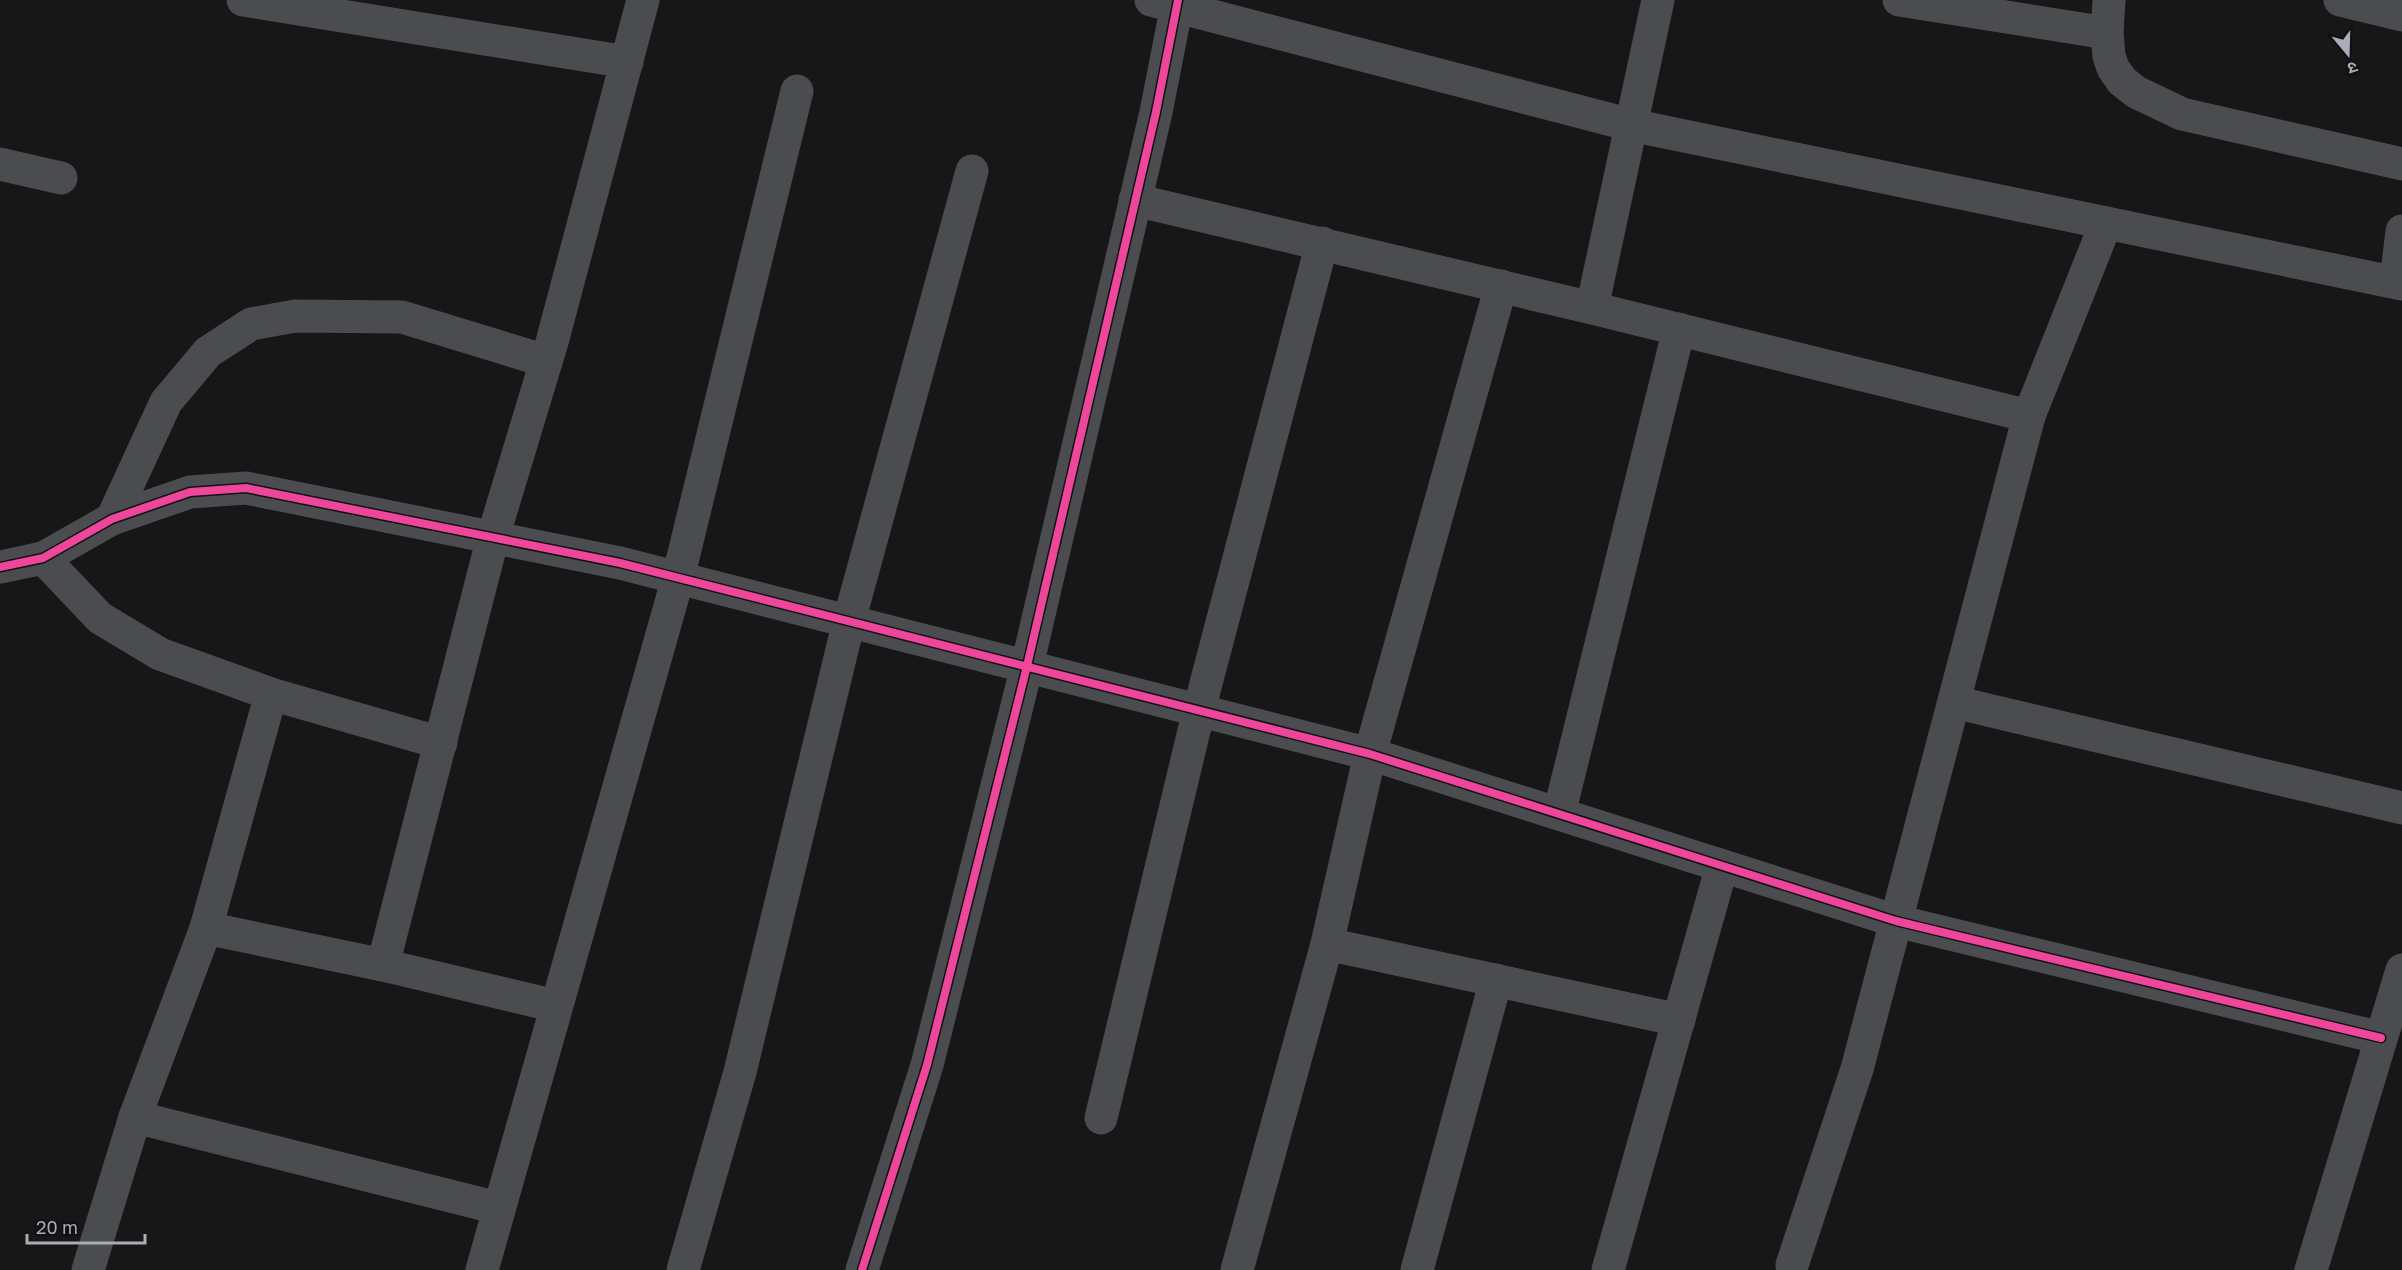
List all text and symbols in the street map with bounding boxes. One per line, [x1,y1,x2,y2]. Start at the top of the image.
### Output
north arrow [2318,24,2378,84]
text: उ [2345,57,2361,79]
scale bar [27,1207,146,1245]
text: 20 m [36,1216,78,1238]

